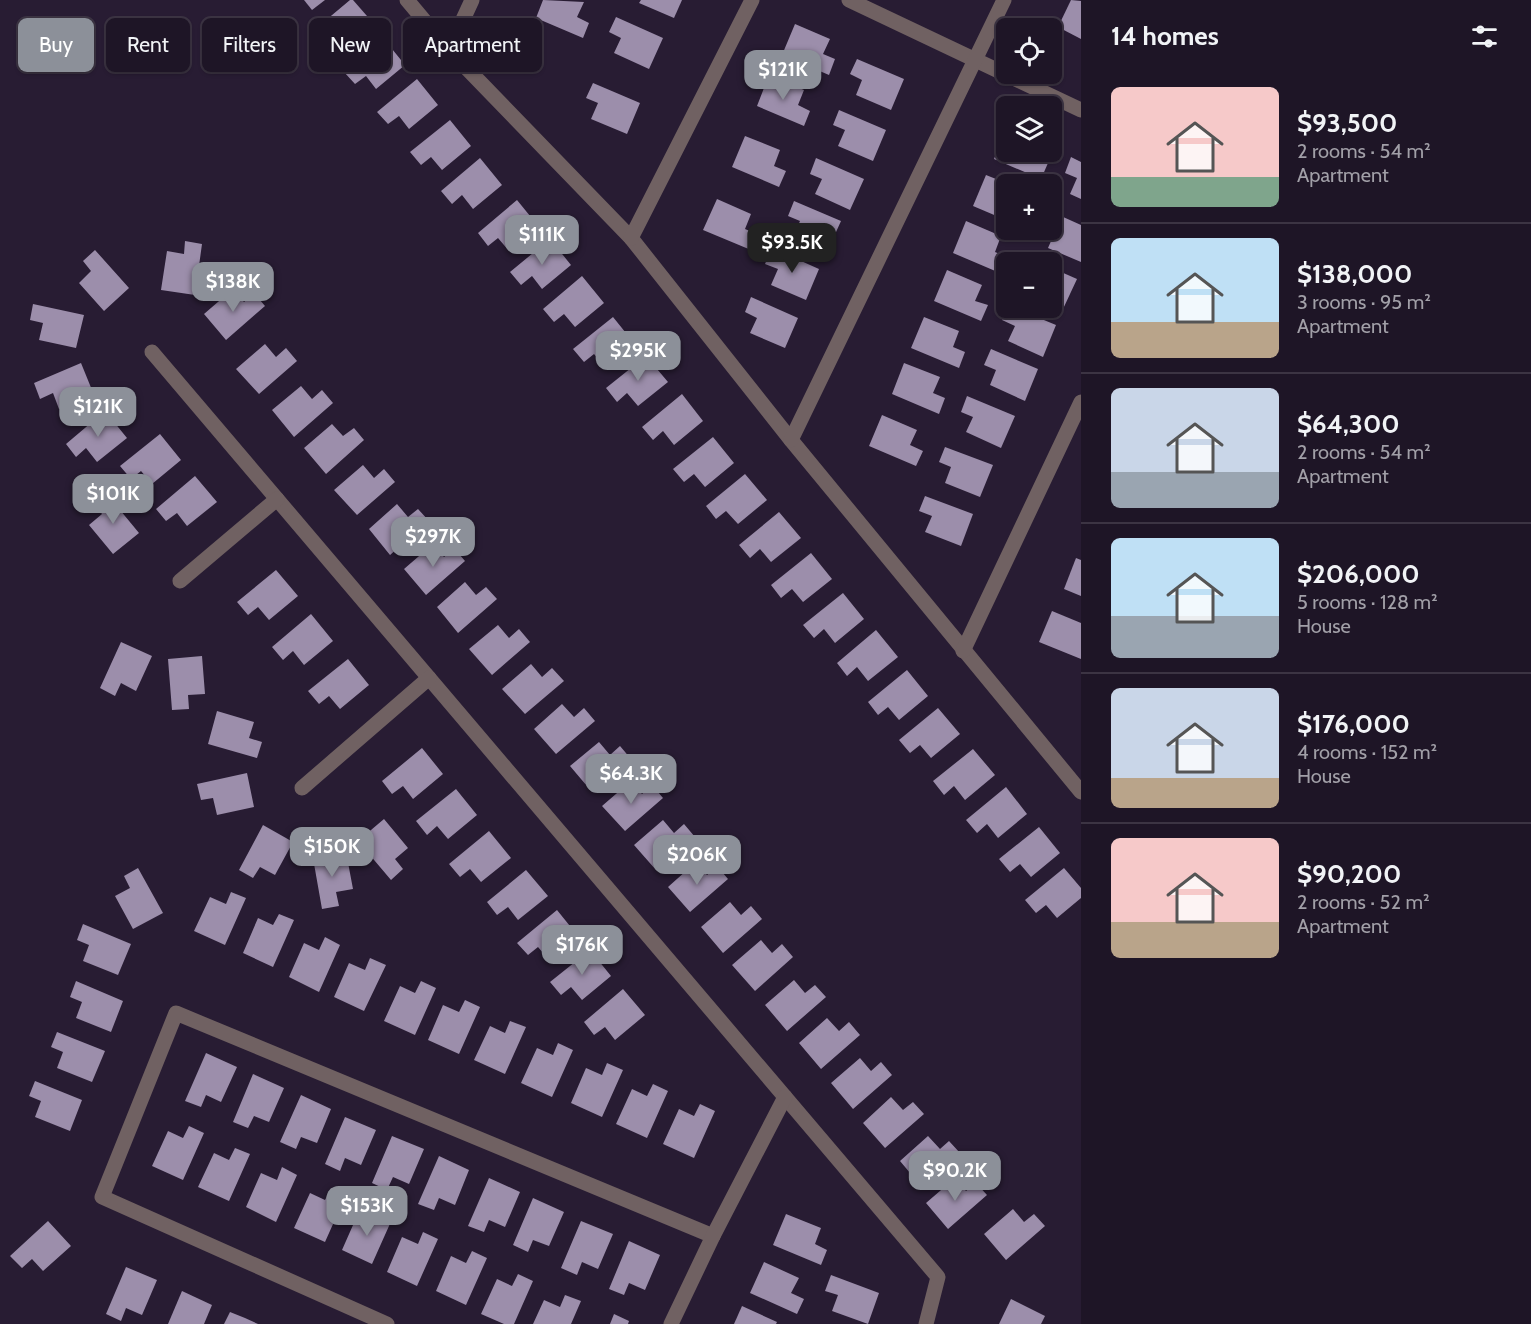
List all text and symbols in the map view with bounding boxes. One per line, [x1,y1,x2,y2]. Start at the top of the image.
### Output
chip: Buy [18,18,94,72]
chip: Rent [106,18,190,72]
chip: Filters [202,18,297,72]
chip: New [309,18,391,72]
chip: Apartment [403,18,542,72]
map controls [996,18,1062,318]
button: locate [996,18,1062,84]
text: 14 homes [1111,20,1219,52]
icon: filters [1468,20,1501,53]
pin: $121K [741,50,825,101]
text: $121K [758,57,808,81]
button: layers [996,96,1062,162]
text: $93,500 [1297,107,1397,139]
icon: home [1159,111,1231,183]
text: 2 rooms · 54 m² [1297,139,1431,163]
text: Apartment [1297,163,1389,187]
button: + [996,174,1062,240]
pin: $111K [500,215,584,266]
text: $111K [519,222,565,246]
pin: $93.5K [743,223,841,274]
text: $93.5K [761,230,823,254]
button: − [996,252,1062,318]
text: $138,000 [1297,258,1412,290]
pin: $138K [191,262,275,313]
icon: home [1159,262,1231,334]
text: $138K [206,269,260,293]
text: 3 rooms · 95 m² [1297,290,1431,314]
text: Apartment [1297,314,1389,338]
pin: $295K [596,331,680,382]
text: $295K [610,338,666,362]
pin: $121K [56,387,140,438]
text: $121K [73,394,123,418]
text: $64,300 [1297,408,1400,440]
icon: home [1159,412,1231,484]
text: 2 rooms · 54 m² [1297,440,1431,464]
text: Apartment [1297,464,1389,488]
pin: $101K [71,474,155,525]
text: $101K [86,481,140,505]
pin: $297K [391,517,475,568]
text: $297K [405,524,461,548]
text: $206,000 [1297,558,1420,590]
icon: home [1159,562,1231,634]
text: 5 rooms · 128 m² [1297,590,1438,614]
text: House [1297,614,1351,638]
text: $176,000 [1297,708,1410,740]
icon: home [1159,712,1231,784]
text: 4 rooms · 152 m² [1297,740,1437,764]
pin: $64.3K [582,754,680,805]
text: $64.3K [599,761,663,785]
text: House [1297,764,1351,788]
pin: $150K [290,827,374,878]
text: $150K [304,834,360,858]
pin: $206K [655,835,739,886]
text: $206K [667,842,727,866]
text: $90,200 [1297,858,1401,890]
icon: home [1159,862,1231,934]
text: 2 rooms · 52 m² [1297,890,1430,914]
text: Apartment [1297,914,1389,938]
pin: $176K [540,925,624,976]
text: $176K [556,932,608,956]
pin: $90.2K [906,1151,1004,1202]
text: $90.2K [923,1158,987,1182]
pin: $153K [325,1186,409,1237]
text: $153K [340,1193,394,1217]

